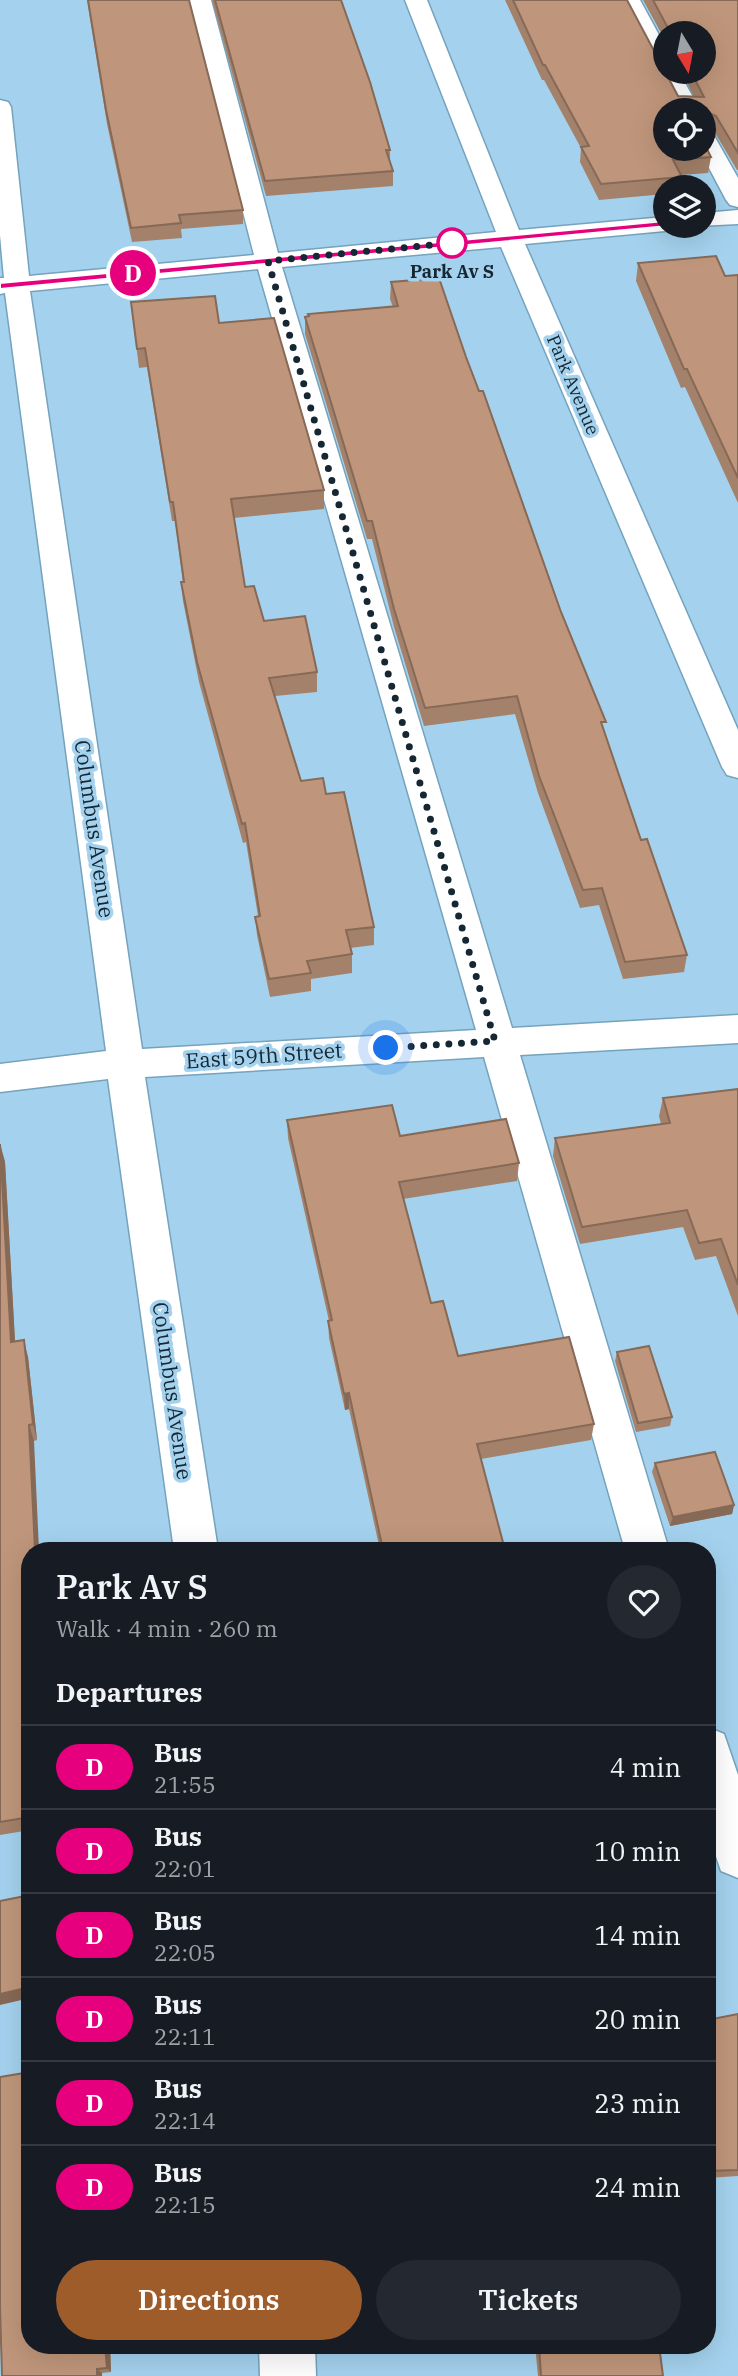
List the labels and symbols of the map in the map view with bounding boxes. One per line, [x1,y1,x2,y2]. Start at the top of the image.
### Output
north arrow [653,21,716,84]
marker: Park Av S [437,228,467,258]
line badge: D [110,250,156,296]
place label: Park Av S [410,260,494,283]
street label: Park Avenue [542,331,605,438]
street label: Columbus Avenue [69,738,121,919]
your location [368,1030,403,1065]
street label: East 59th Street [185,1036,343,1074]
street label: Columbus Avenue [147,1300,199,1481]

